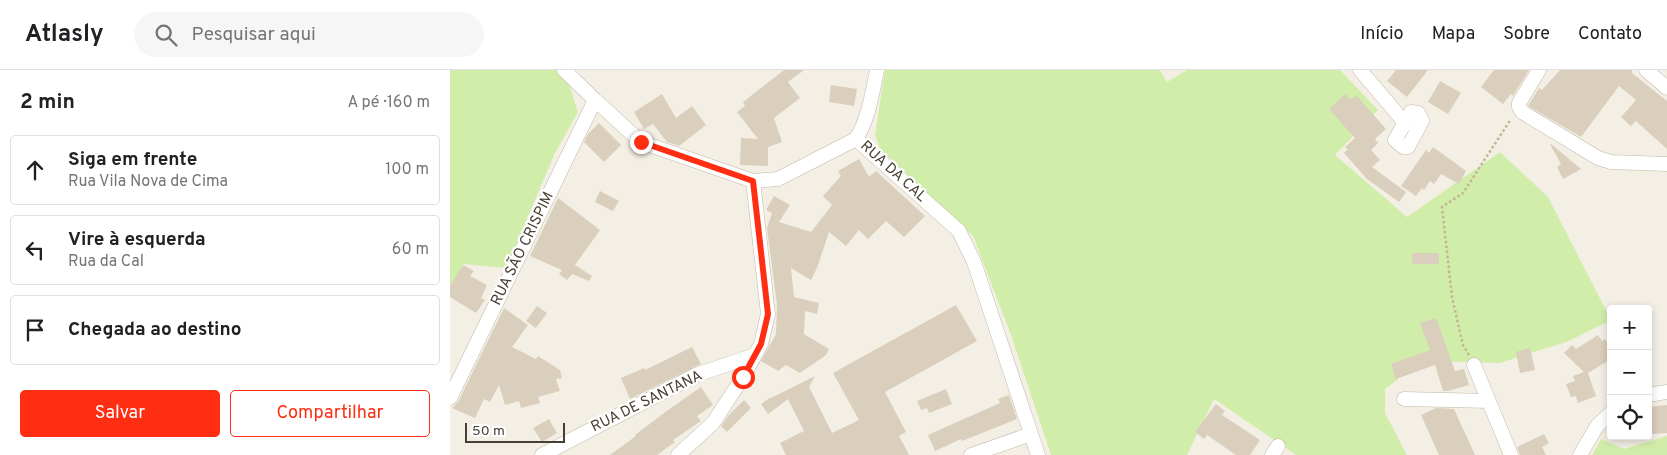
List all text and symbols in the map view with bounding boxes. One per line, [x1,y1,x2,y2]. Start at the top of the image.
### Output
search box [134,12,484,57]
text: Atlasly [25,20,104,50]
icon: search [152,21,180,49]
text: Pesquisar aqui [192,23,316,47]
text: Início [1360,23,1404,46]
text: Mapa [1432,23,1475,46]
text: Sobre [1503,23,1550,46]
text: Contato [1578,23,1642,46]
text: 2 min [20,89,75,116]
text: A pé · 160 m [347,93,430,113]
route end [630,131,653,154]
street label: RUA DA CAL [856,137,930,207]
text: Siga em frente [68,148,197,172]
icon: ahead [21,156,49,184]
text: 100 m [385,160,429,180]
text: Rua Vila Nova de Cima [68,172,228,192]
street label: RUA SÃO CRISPIM [486,189,559,309]
text: Vire à esquerda [68,228,206,252]
icon: left [21,236,49,264]
text: 60 m [392,240,429,260]
text: Rua da Cal [68,252,144,272]
map controls [1607,305,1652,440]
button: + [1607,305,1652,350]
icon: arrive [21,316,49,344]
text: Chegada ao destino [68,318,242,342]
button: − [1607,350,1652,395]
route start [732,366,755,389]
street label: RUA DE SANTANA [588,367,706,437]
button: Salvar [20,390,220,437]
button: Compartilhar [230,390,430,437]
button: locate [1607,395,1652,440]
scale bar [465,420,565,443]
text: 50 m [472,423,505,440]

